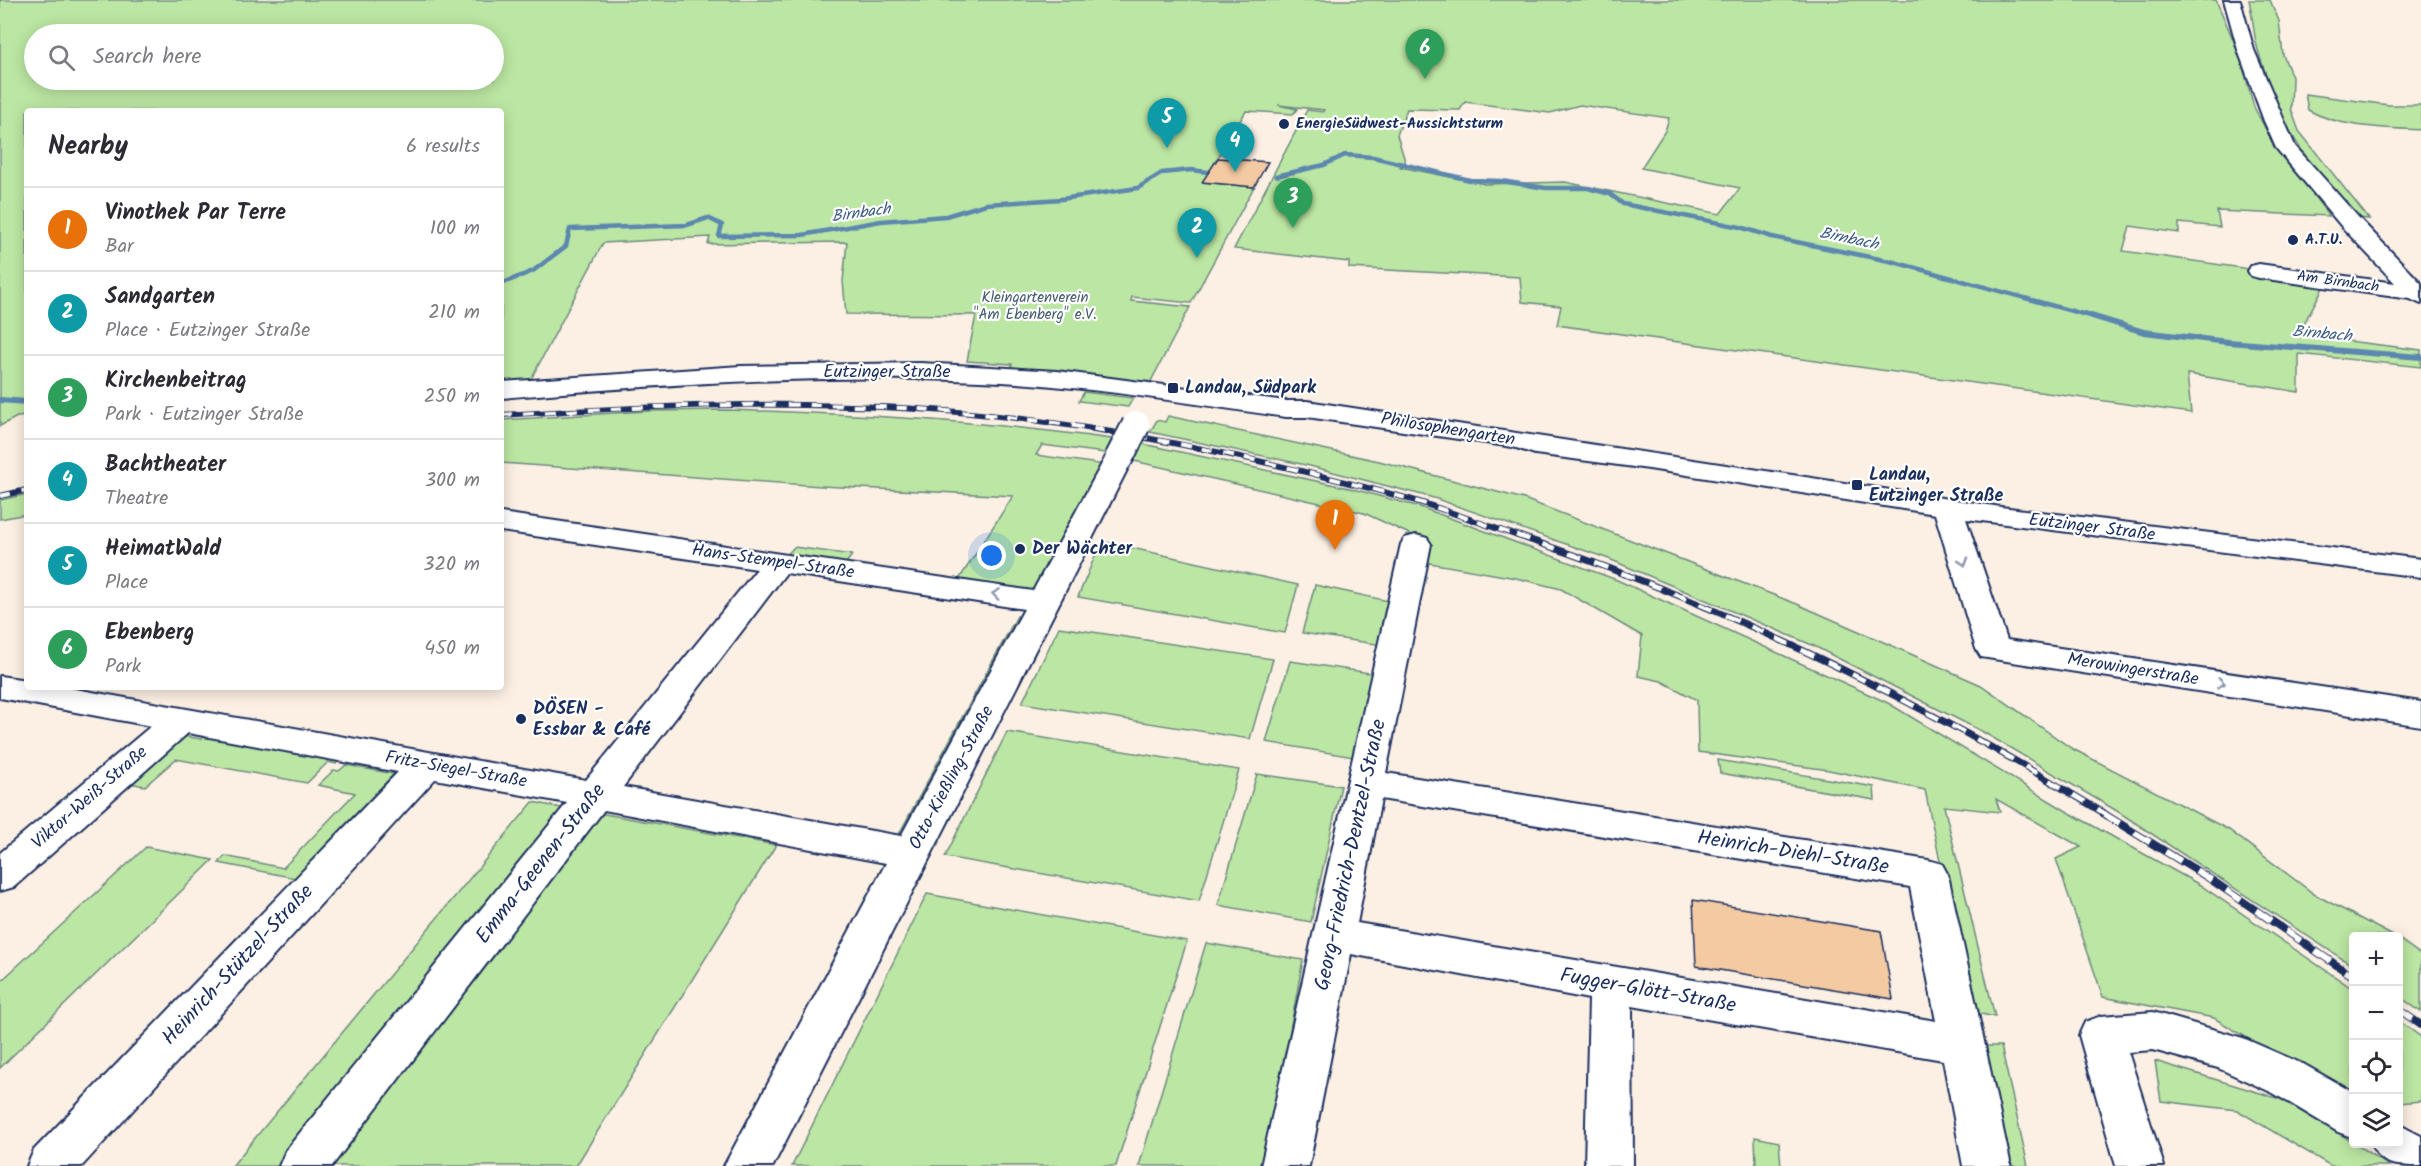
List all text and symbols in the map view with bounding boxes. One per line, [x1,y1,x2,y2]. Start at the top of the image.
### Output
search box [24,24,504,90]
pin: 6 [1406,29,1444,79]
text: Search here [93,40,201,75]
icon: search [45,41,78,74]
pin: 5 [1148,98,1186,148]
place label: EnergieSüdwest-Aussichtsturm [1296,112,1503,136]
marker: EnergieSüdwest-Aussichtsturm [1277,117,1291,131]
pin: 4 [1216,122,1254,172]
text: Nearby [48,126,128,168]
text: 6 results [406,131,480,163]
pin: 3 [1274,178,1312,228]
text: Vinothek Par Terre [105,196,286,231]
water label: Birnbach [830,196,894,230]
pin: 2 [1178,208,1216,258]
text: 1 [64,213,71,245]
text: 100 m [430,213,480,245]
water label: Birnbach [1817,221,1882,258]
place label: A.T.U. [2305,228,2342,252]
text: Bar [105,231,134,263]
marker: A.T.U. [2286,233,2300,247]
street label: Am Birnbach [2295,264,2381,300]
text: Sandgarten [105,280,215,315]
park label: Kleingartenverein "Am Ebenberg" e.V. [974,286,1096,327]
text: 2 [62,297,73,329]
text: 210 m [428,297,480,329]
text: Place · Eutzinger Straße [105,315,310,347]
water label: Birnbach [2291,319,2354,349]
street label: Eutzinger Straße [823,358,951,387]
text: Kirchenbeitrag [105,364,247,399]
place label: Landau, Südpark [1185,374,1317,403]
text: 3 [62,381,73,413]
text: 250 m [424,381,480,413]
marker: Landau, Südpark [1166,381,1180,395]
text: Park · Eutzinger Straße [105,399,304,431]
street label: Philosophengarten [1379,405,1517,455]
text: Bachtheater [105,448,226,483]
place label: Landau, Eutzinger Straße [1869,461,2003,511]
text: 4 [62,465,73,497]
text: 300 m [425,465,480,497]
marker: Landau, Eutzinger Straße [1850,478,1864,492]
text: Theatre [105,483,168,515]
pin: 1 [1316,500,1354,550]
street label: Eutzinger Straße [2027,506,2157,550]
text: HeimatWald [105,532,221,567]
place label: Der Wächter [1032,535,1134,564]
street label: Hans-Stempel-Straße [690,536,856,588]
your location [977,541,1006,570]
marker: Der Wächter [1013,542,1027,556]
text: 5 [62,549,73,581]
text: 320 m [423,549,480,581]
one-way arrow [1957,556,1970,567]
text: Place [105,567,148,599]
one-way arrow [991,589,1000,601]
text: Ebenberg [105,616,194,651]
text: 6 [62,633,73,665]
text: 450 m [424,633,480,665]
street label: Merowingerstraße [2065,645,2201,695]
text: Park [105,651,141,683]
one-way arrow [2215,676,2225,689]
place label: DÖSEN - Essbar & Café [533,695,651,745]
street label: Otto-Kießling-Straße [902,701,1002,855]
marker: DÖSEN - Essbar & Café [514,712,528,726]
street label: Georg-Friedrich-Dentzel-Straße [1306,716,1396,994]
street label: Viktor-Weiß-Straße [25,739,155,857]
street label: Fritz-Siegel-Straße [383,743,529,797]
street label: Emma-Geenen-Straße [468,776,615,951]
street label: Heinrich-Diehl-Straße [1695,822,1892,885]
street label: Heinrich-Stützel-Straße [154,876,322,1053]
map controls [2349,932,2403,1148]
button: + [2349,932,2403,986]
street label: Fugger-Glött-Straße [1557,959,1739,1023]
button: − [2349,986,2403,1040]
button: locate [2349,1040,2403,1094]
button: layers [2349,1094,2403,1148]

